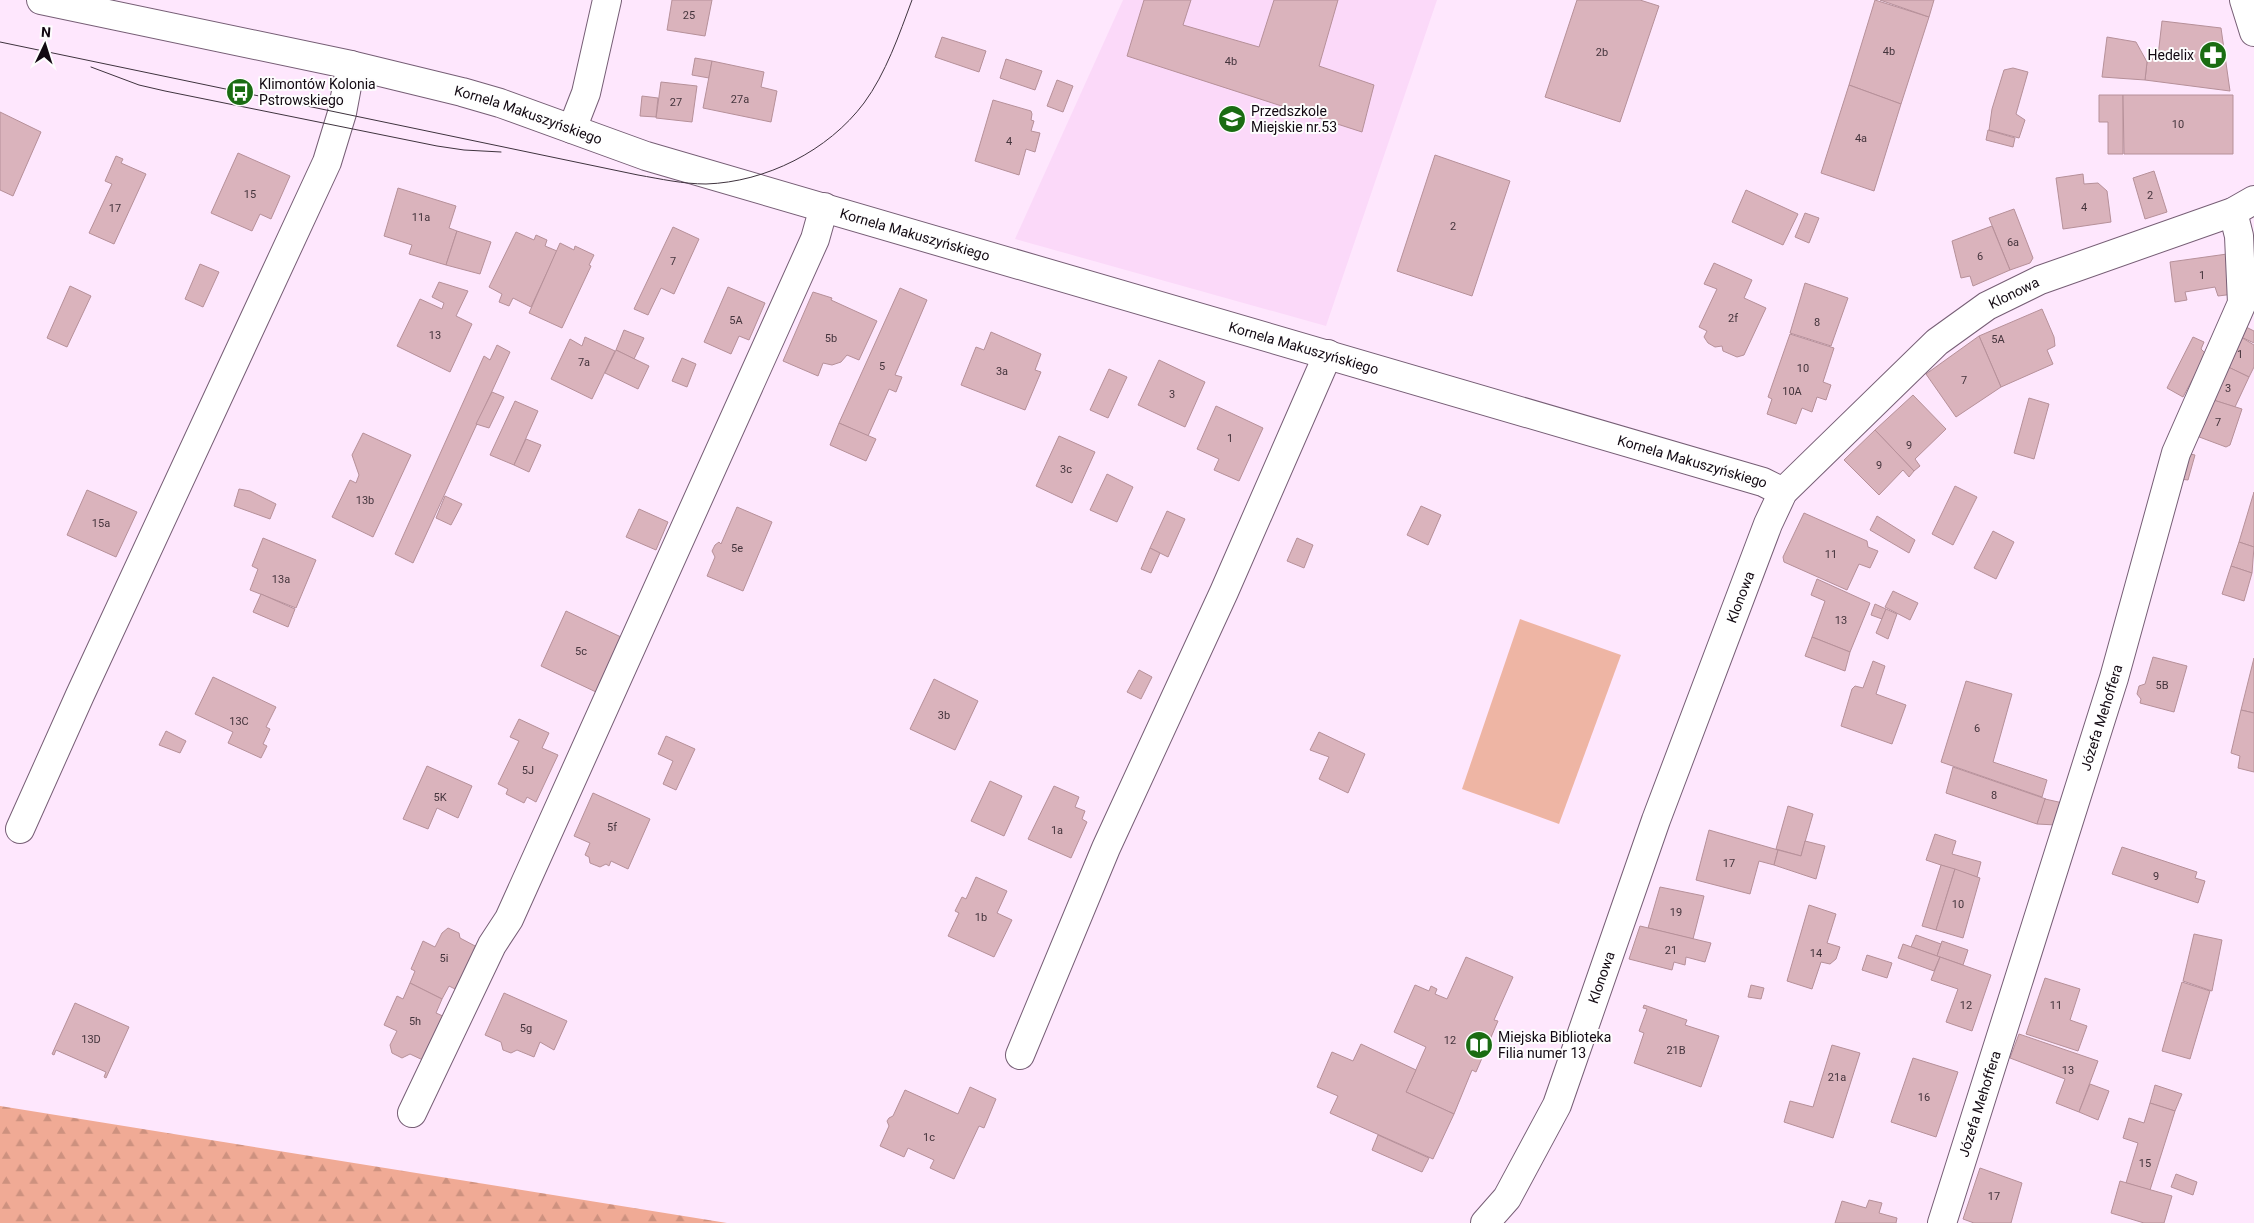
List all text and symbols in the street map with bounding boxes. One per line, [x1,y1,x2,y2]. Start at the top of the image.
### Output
house number: 25 [683,9,695,22]
north arrow [20,20,70,70]
text: N [40,24,51,40]
pharmacy icon: Hedelix [2198,40,2228,70]
house number: 4b [1883,45,1895,58]
house number: 2b [1596,46,1608,59]
place label: Hedelix [2148,47,2194,63]
house number: 4b [1225,55,1237,68]
place label: Klimontów Kolonia Pstrowskiego [259,76,376,108]
bus stop icon: Klimontów Kolonia Pstrowskiego [225,77,255,107]
street label: Kornela Makuszyńskiego [453,82,604,147]
house number: 27a [731,93,749,106]
house number: 27 [670,96,682,109]
place label: Przedszkole Miejskie nr.53 [1251,103,1337,135]
school or university icon: Przedszkole Miejskie nr.53 [1217,104,1247,134]
house number: 10 [2172,118,2184,131]
house number: 4a [1855,132,1867,145]
house number: 4 [1006,135,1012,148]
house number: 15 [244,188,256,201]
house number: 2 [2147,189,2153,202]
house number: 4 [2081,201,2087,214]
house number: 17 [109,202,121,215]
street label: Kornela Makuszyńskiego [838,205,992,264]
house number: 11a [412,211,430,224]
house number: 2 [1450,220,1456,233]
house number: 6a [2007,236,2019,249]
house number: 6 [1977,250,1983,263]
house number: 7 [670,255,676,268]
house number: 1 [2199,269,2205,282]
street label: Klonowa [1986,274,2042,312]
house number: 2f [1728,312,1738,325]
house number: 5A [729,314,744,327]
house number: 8 [1814,316,1820,329]
street label: Kornela Makuszyńskiego [1227,319,1381,377]
house number: 13 [429,329,441,342]
house number: 5b [825,332,837,345]
house number: 5A [1991,333,2006,346]
house number: 1 [2237,348,2243,361]
house number: 7a [578,356,590,369]
house number: 5 [879,360,885,373]
house number: 10 [1797,362,1809,375]
house number: 3a [996,365,1008,378]
house number: 7 [1961,374,1967,387]
house number: 3 [2225,382,2231,395]
house number: 10A [1782,385,1803,398]
house number: 3 [1169,388,1175,401]
house number: 7 [2215,416,2221,429]
house number: 1 [1227,432,1233,445]
street label: Kornela Makuszyńskiego [1616,432,1770,491]
house number: 9 [1906,439,1912,452]
house number: 9 [1876,459,1882,472]
house number: 3c [1060,463,1072,476]
house number: 13b [356,494,374,507]
house number: 15a [92,517,110,530]
house number: 5e [731,542,743,555]
house number: 11 [1825,548,1837,561]
street label: Klonowa [1723,569,1757,625]
house number: 13a [272,573,290,586]
house number: 13 [1835,614,1847,627]
house number: 5c [575,645,587,658]
street label: Józefa Mehoffera [2077,663,2125,773]
house number: 5B [2155,679,2169,692]
house number: 3b [938,709,950,722]
house number: 13C [229,715,249,728]
house number: 6 [1974,722,1980,735]
house number: 5J [522,764,534,777]
house number: 8 [1991,789,1997,802]
house number: 5K [433,791,447,804]
house number: 5f [607,821,617,834]
house number: 1a [1051,824,1063,837]
house number: 17 [1723,857,1735,870]
house number: 9 [2153,870,2159,883]
house number: 10 [1952,898,1964,911]
house number: 19 [1670,906,1682,919]
house number: 1b [975,911,987,924]
house number: 21 [1665,944,1677,957]
house number: 14 [1810,947,1822,960]
street label: Klonowa [1585,949,1618,1006]
house number: 5i [440,952,448,965]
house number: 12 [1960,999,1972,1012]
house number: 11 [2050,999,2062,1012]
house number: 5h [409,1015,421,1028]
house number: 5g [520,1022,532,1035]
place label: Miejska Biblioteka Filia numer 13 [1498,1029,1611,1061]
library icon: Miejska Biblioteka Filia numer 13 [1464,1030,1494,1060]
house number: 13D [81,1033,101,1046]
house number: 12 [1444,1034,1456,1047]
house number: 21B [1666,1044,1686,1057]
street label: Józefa Mehoffera [1955,1049,2004,1159]
house number: 13 [2062,1064,2074,1077]
house number: 21a [1828,1071,1846,1084]
house number: 16 [1918,1091,1930,1104]
house number: 1c [923,1131,935,1144]
house number: 15 [2139,1157,2151,1170]
house number: 17 [1988,1190,2000,1203]

